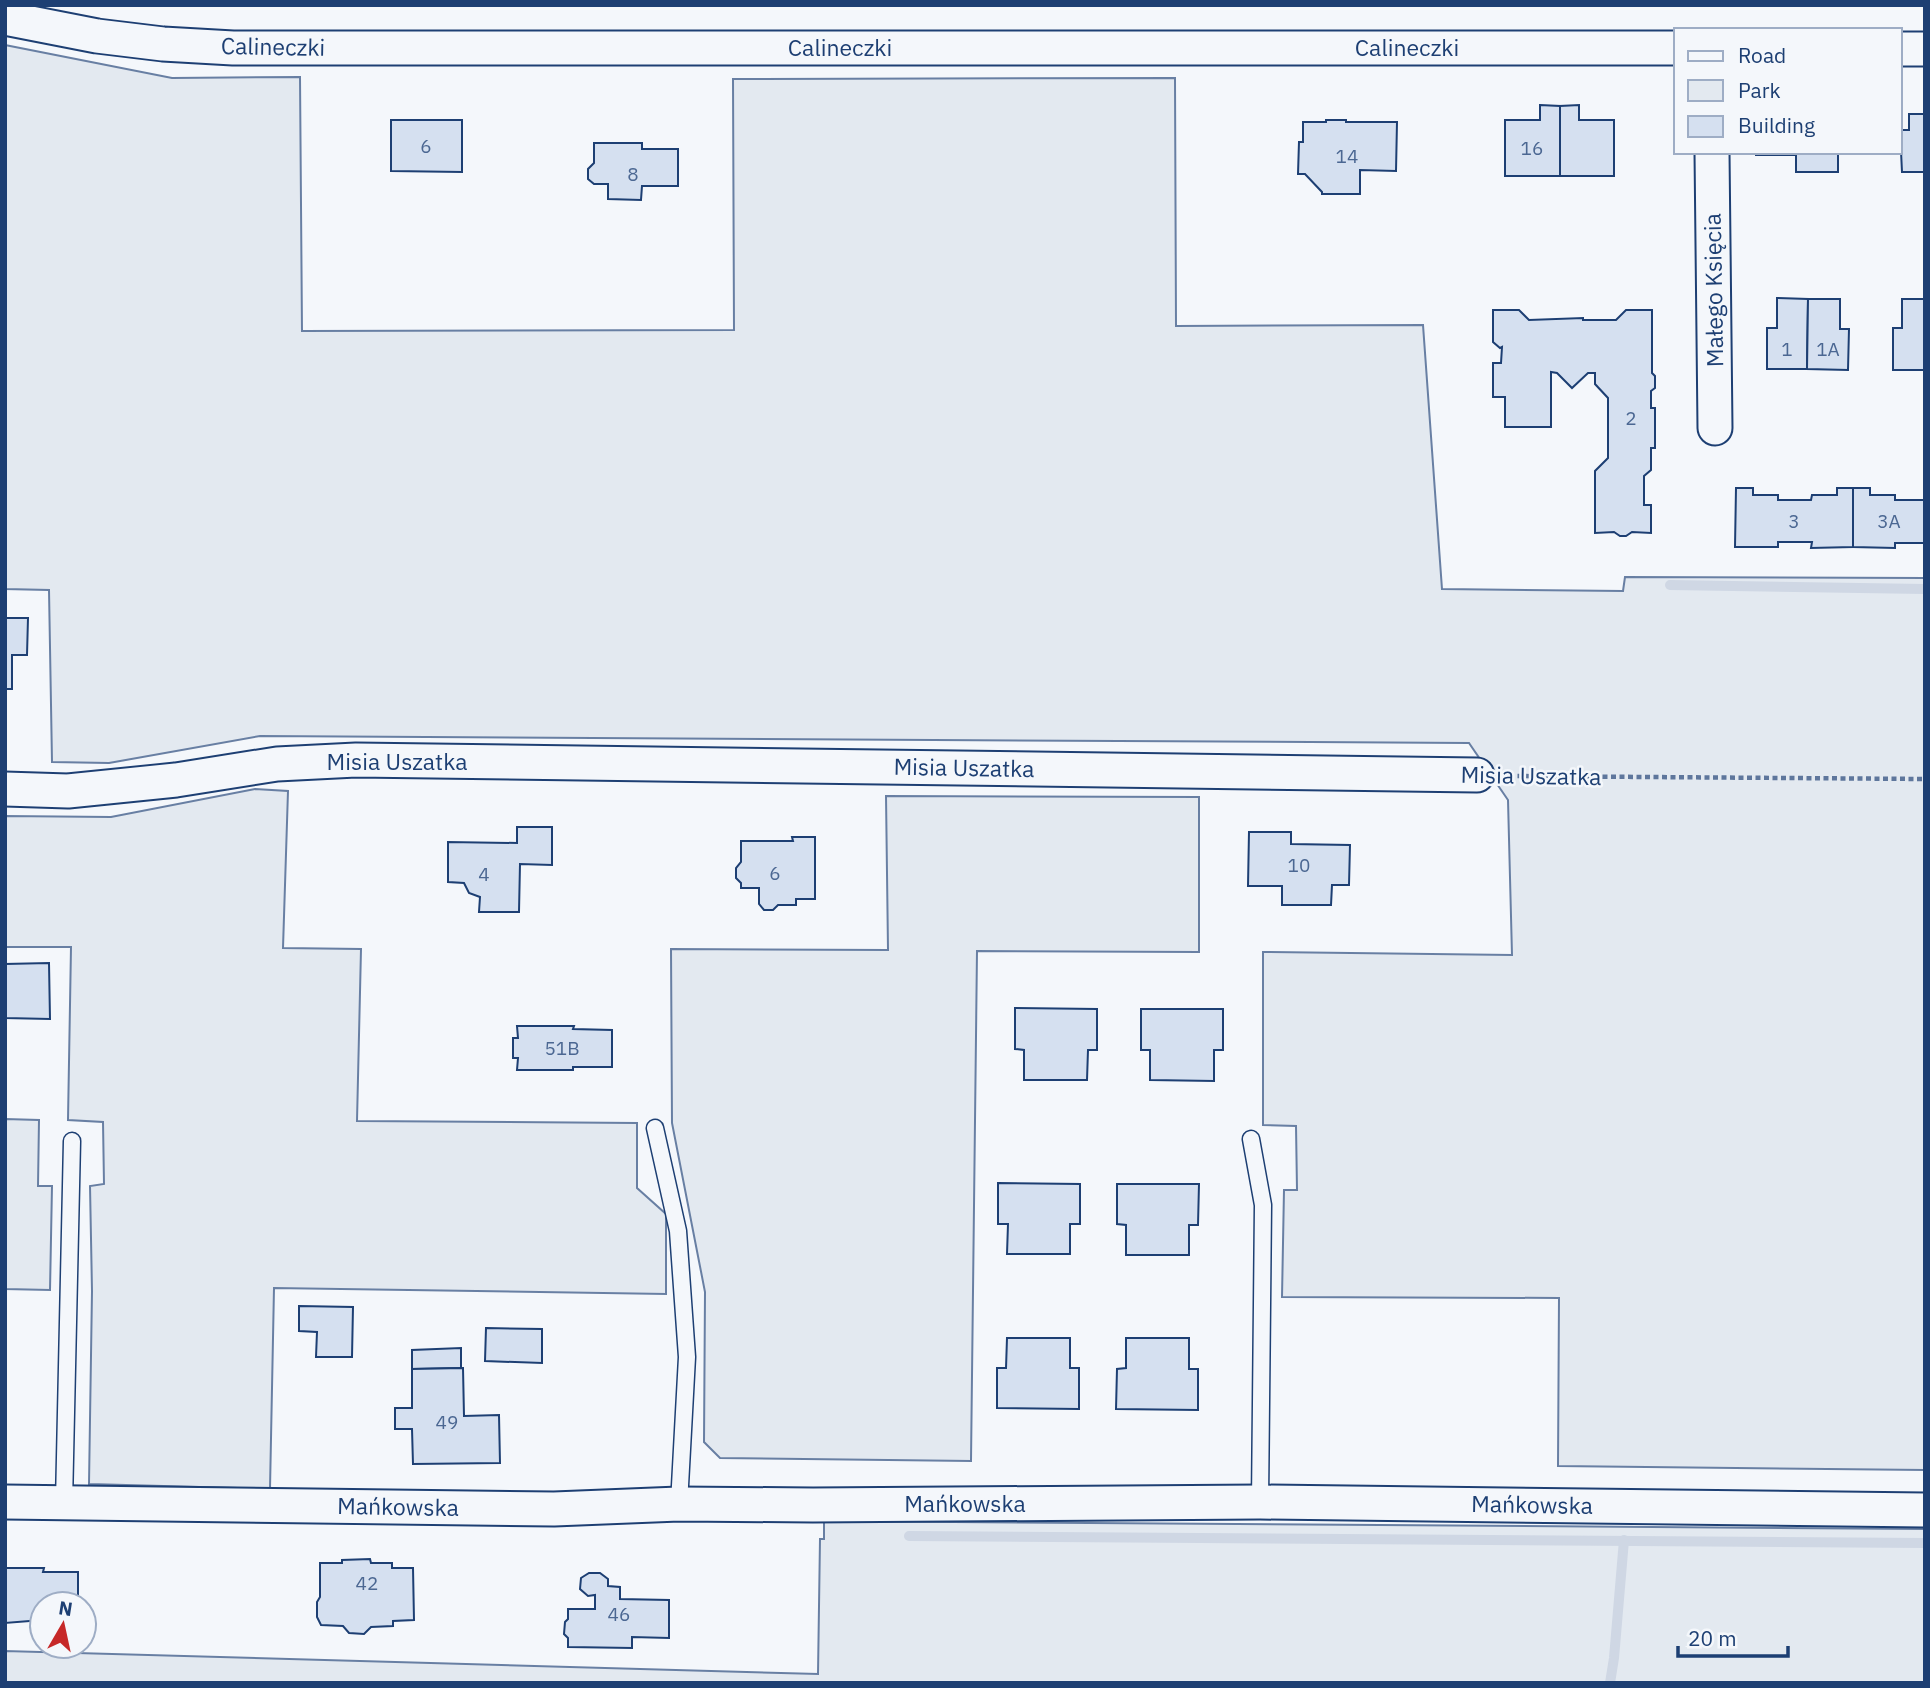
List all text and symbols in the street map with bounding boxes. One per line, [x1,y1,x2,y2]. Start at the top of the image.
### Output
legend [1674,28,1902,154]
street label: Calineczki [221,30,325,62]
street label: Calineczki [788,32,892,62]
street label: Calineczki [1355,32,1459,62]
text: Road [1738,41,1786,69]
text: Park [1738,76,1781,104]
text: Building [1738,111,1815,139]
house number: 6 [420,134,432,158]
house number: 16 [1521,136,1543,160]
house number: 14 [1336,144,1358,168]
house number: 8 [627,162,639,186]
street label: Małego Księcia [1697,213,1729,367]
house number: 1 [1781,337,1793,361]
house number: 1A [1816,337,1840,361]
house number: 2 [1625,406,1637,430]
house number: 3 [1788,509,1800,533]
house number: 3A [1877,509,1901,533]
street label: Misia Uszatka [327,746,467,776]
street label: Misia Uszatka [893,751,1035,783]
street label: Misia Uszatka [1460,759,1602,791]
house number: 10 [1288,853,1310,877]
house number: 6 [769,861,781,885]
house number: 4 [478,862,490,886]
house number: 51B [544,1036,580,1060]
house number: 49 [436,1410,458,1434]
street label: Mańkowska [904,1488,1026,1518]
street label: Mańkowska [1471,1488,1593,1520]
street label: Mańkowska [337,1490,459,1522]
house number: 42 [356,1571,378,1595]
north arrow [28,1590,98,1660]
text: N [57,1595,74,1621]
house number: 46 [608,1602,630,1626]
scale bar [1678,1614,1788,1658]
text: 20 m [1688,1624,1737,1652]

